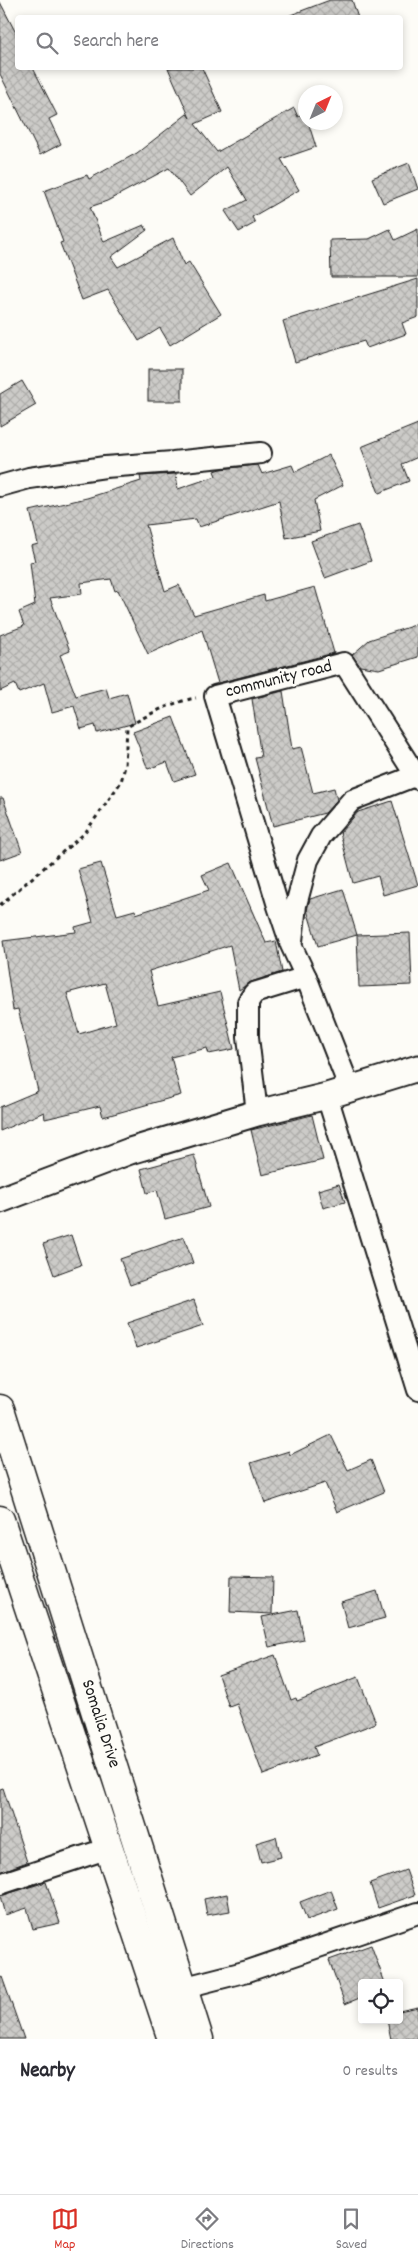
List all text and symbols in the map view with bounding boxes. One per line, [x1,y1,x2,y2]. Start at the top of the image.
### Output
search box [15,15,403,70]
icon: search [33,29,61,57]
text: Search here [73,29,159,56]
north arrow [298,85,343,130]
street label: community road [223,655,335,705]
street label: Somalia Drive [74,1677,126,1771]
map controls [358,1979,403,2024]
button: locate [358,1979,403,2024]
text: Nearby [20,2057,75,2087]
text: 0 results [343,2060,398,2083]
tab: Map [51,2205,79,2255]
tab: Directions [181,2205,234,2255]
tab: Saved [336,2205,367,2255]

